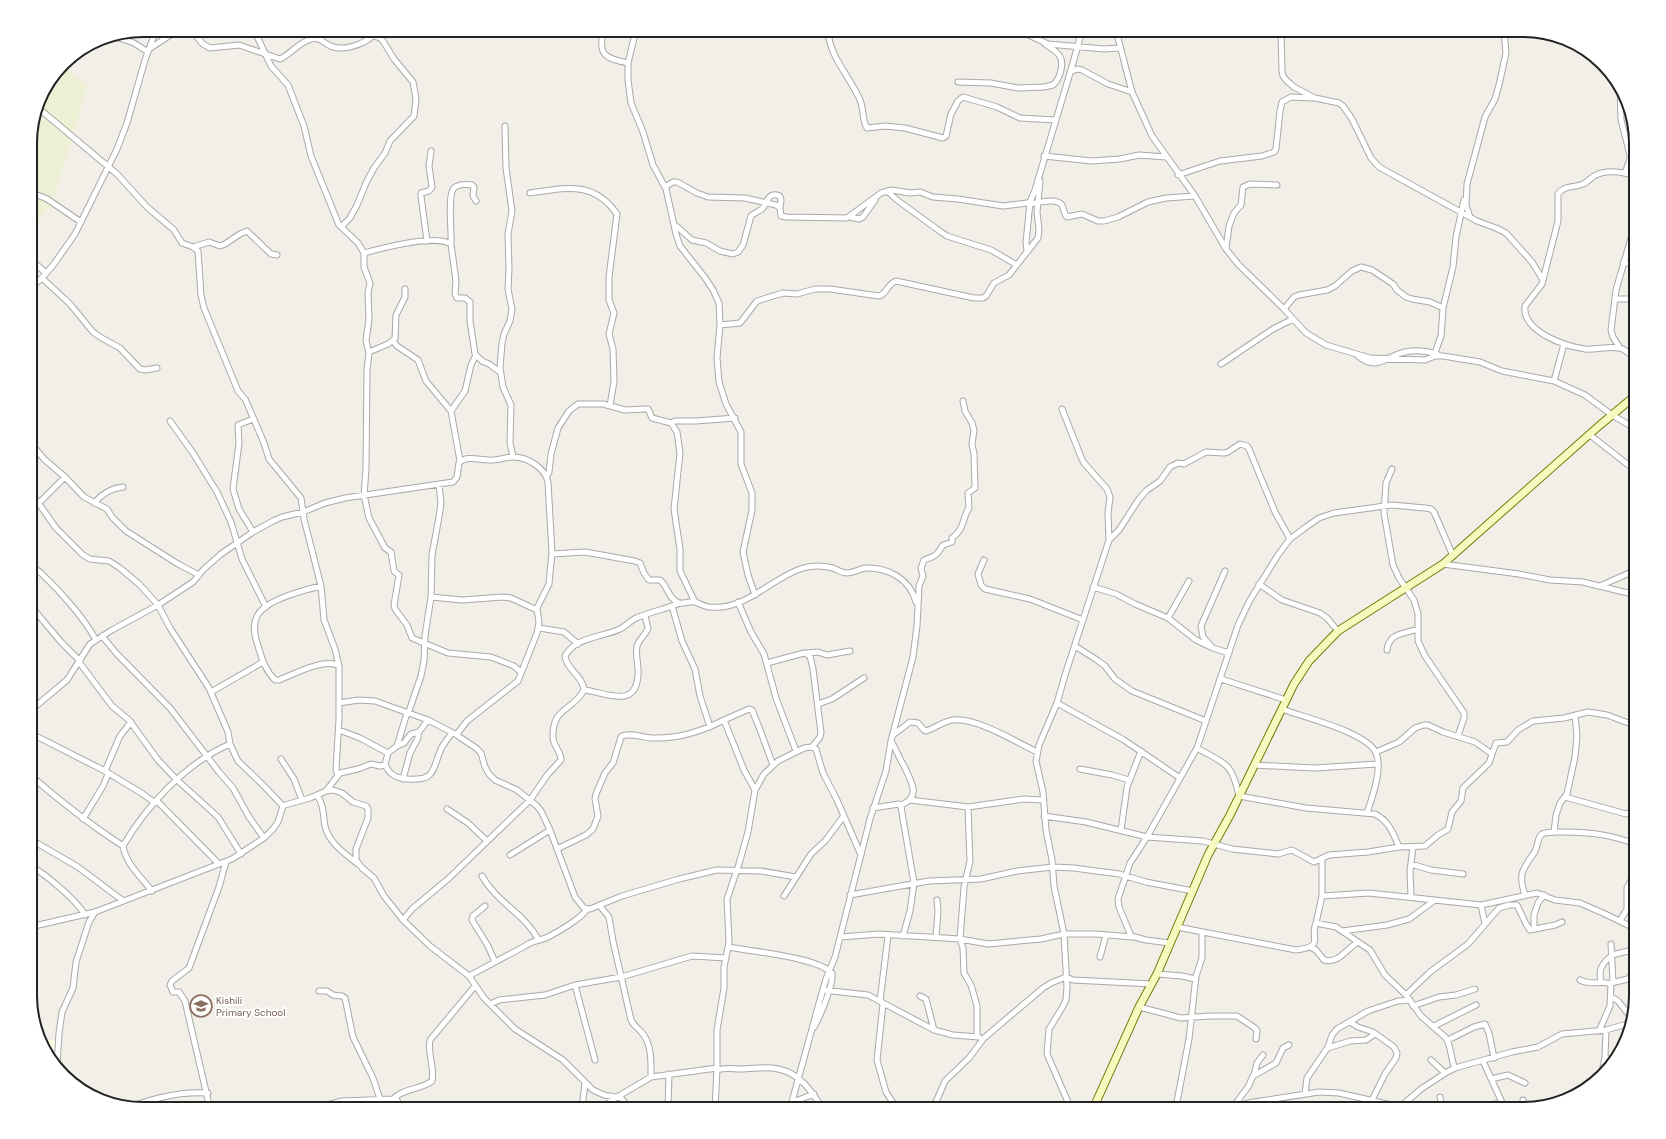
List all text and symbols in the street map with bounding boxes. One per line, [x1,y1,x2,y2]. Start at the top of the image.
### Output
school or university icon: Kishili Primary School [188,993,214,1019]
place label: Kishili Primary School [216,994,286,1019]

